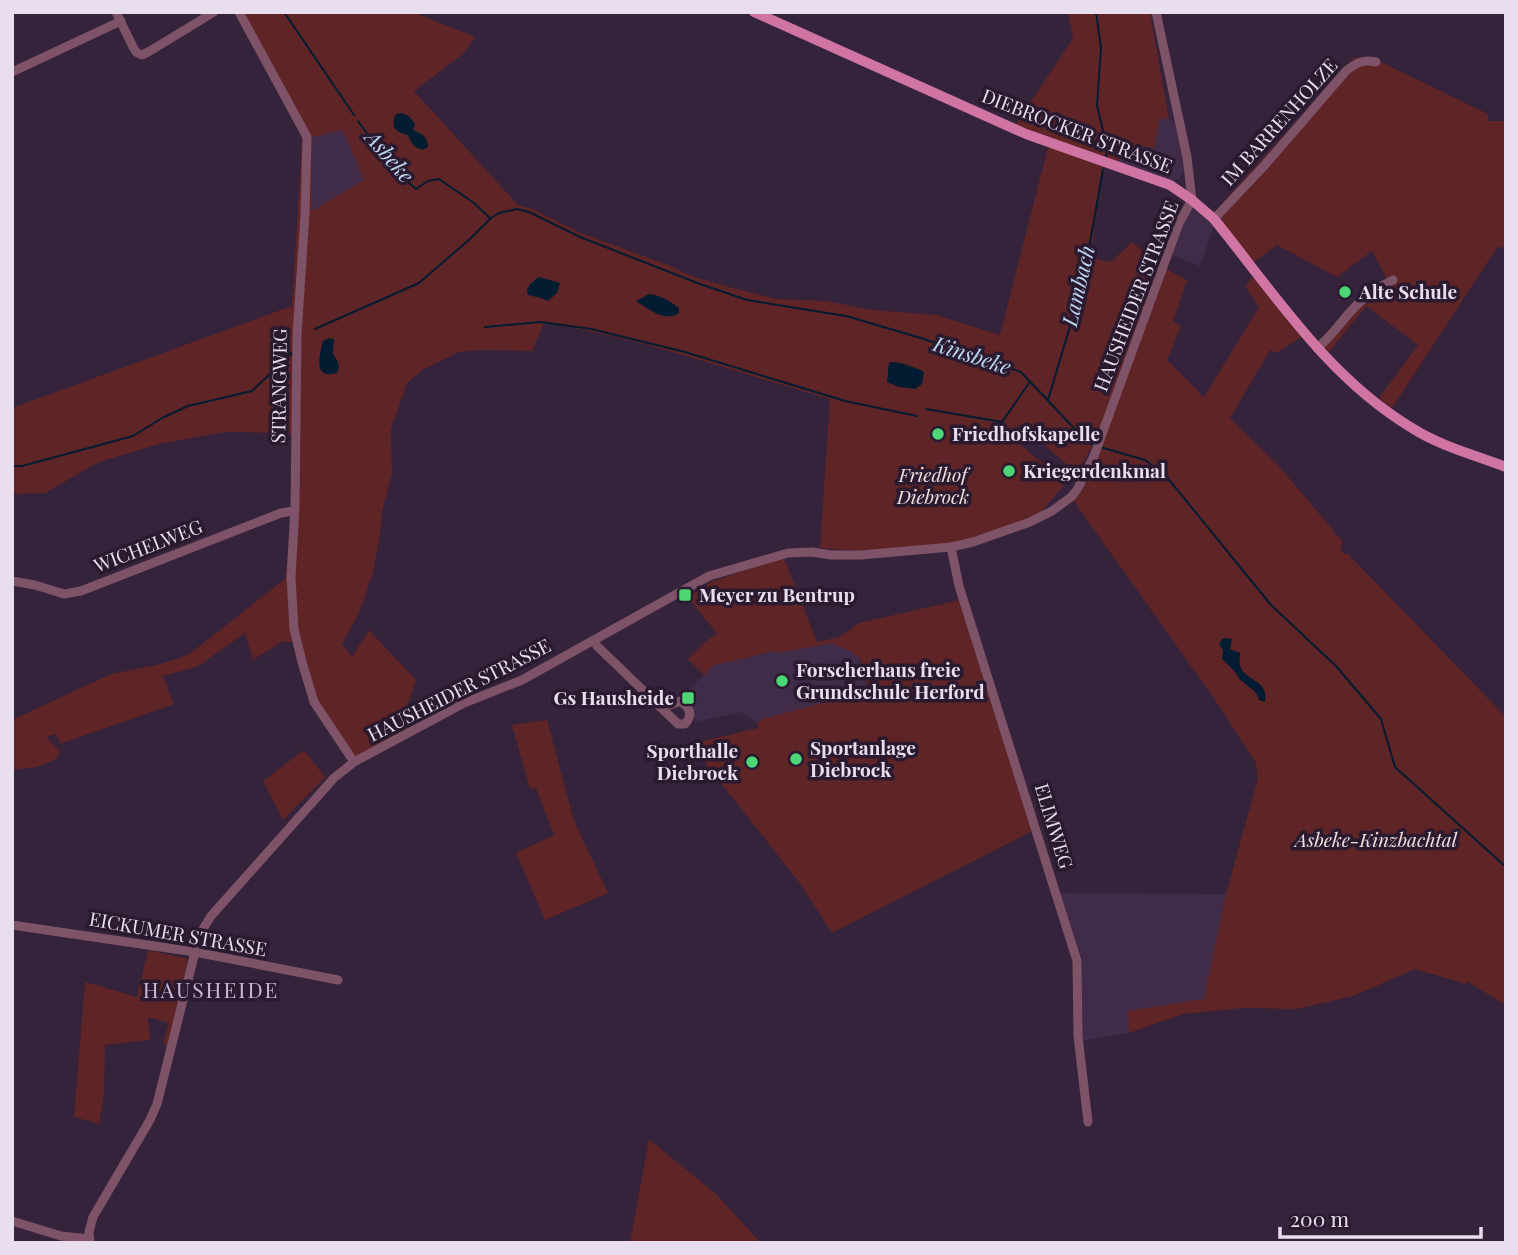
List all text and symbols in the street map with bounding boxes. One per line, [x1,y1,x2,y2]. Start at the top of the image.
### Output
street label: IM BARRENHOLZE [1214,52,1342,191]
street label: DIEBROCKER STRASSE [978,82,1176,178]
water label: Asbeke [359,122,421,188]
street label: HAUSHEIDER STRASSE [1087,197,1183,395]
water label: Lambach [1054,242,1100,330]
place label: Alte Schule [1358,278,1457,304]
marker: Alte Schule [1337,284,1353,300]
street label: STRANGWEG [264,328,292,444]
water label: Kinsbeke [929,328,1015,380]
place label: Friedhofskapelle [952,420,1100,446]
marker: Friedhofskapelle [930,426,946,442]
place label: Kriegerdenkmal [1023,457,1166,483]
park label: Friedhof Diebrock [896,461,971,509]
marker: Kriegerdenkmal [1001,463,1017,479]
street label: WICHELWEG [89,512,206,578]
place label: Meyer zu Bentrup [699,581,855,607]
marker: Meyer zu Bentrup [677,587,693,603]
street label: HAUSHEIDER STRASSE [362,632,555,747]
place label: Forscherhaus freie Grundschule Herford [796,656,985,704]
marker: Forscherhaus freie Grundschule Herford [774,673,790,689]
place label: Gs Hausheide [554,684,674,710]
marker: Gs Hausheide [680,690,696,706]
place label: Sportanlage Diebrock [810,734,916,782]
place label: Sporthalle Diebrock [646,737,739,785]
marker: Sportanlage Diebrock [788,751,804,767]
marker: Sporthalle Diebrock [744,754,760,770]
street label: ELIMWEG [1030,780,1080,872]
park label: Asbeke-Kinzbachtal [1293,826,1458,852]
street label: EICKUMER STRASSE [87,905,269,961]
district label: HAUSHEIDE [143,975,279,1003]
scale bar [1280,1196,1481,1240]
text: 200 m [1290,1204,1349,1232]

